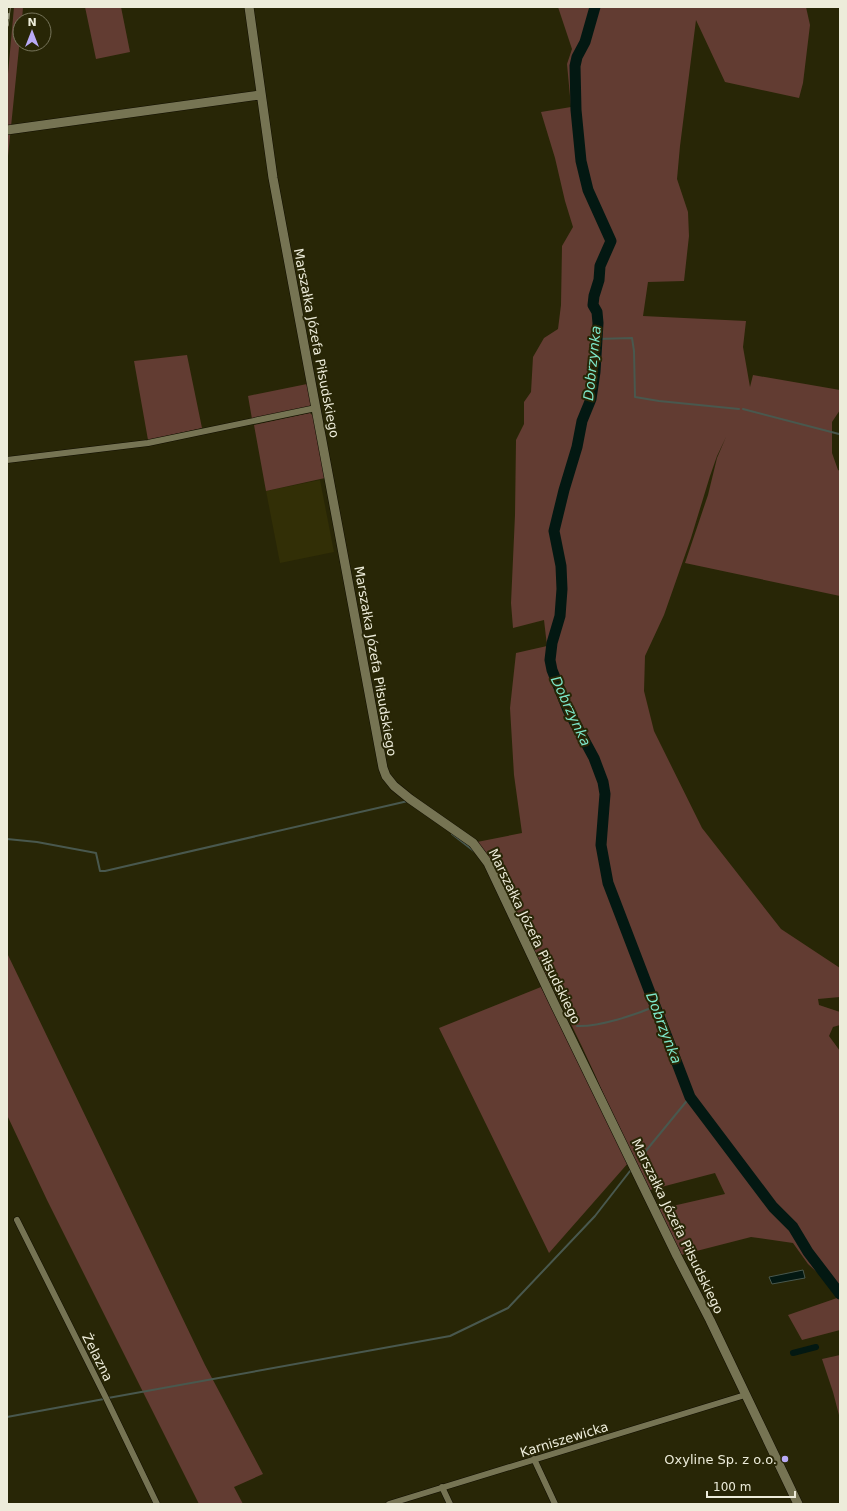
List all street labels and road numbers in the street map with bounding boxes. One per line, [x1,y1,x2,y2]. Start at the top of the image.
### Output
street label: Marszałka Józefa Piłsudskiego [291,247,342,439]
street label: Marszałka Józefa Piłsudskiego [351,565,400,757]
street label: Marszałka Józefa Piłsudskiego [486,846,584,1026]
street label: Marszałka Józefa Piłsudskiego [629,1136,727,1316]
street label: Żelazna [79,1331,116,1384]
street label: Karniszewicka [518,1419,610,1460]

